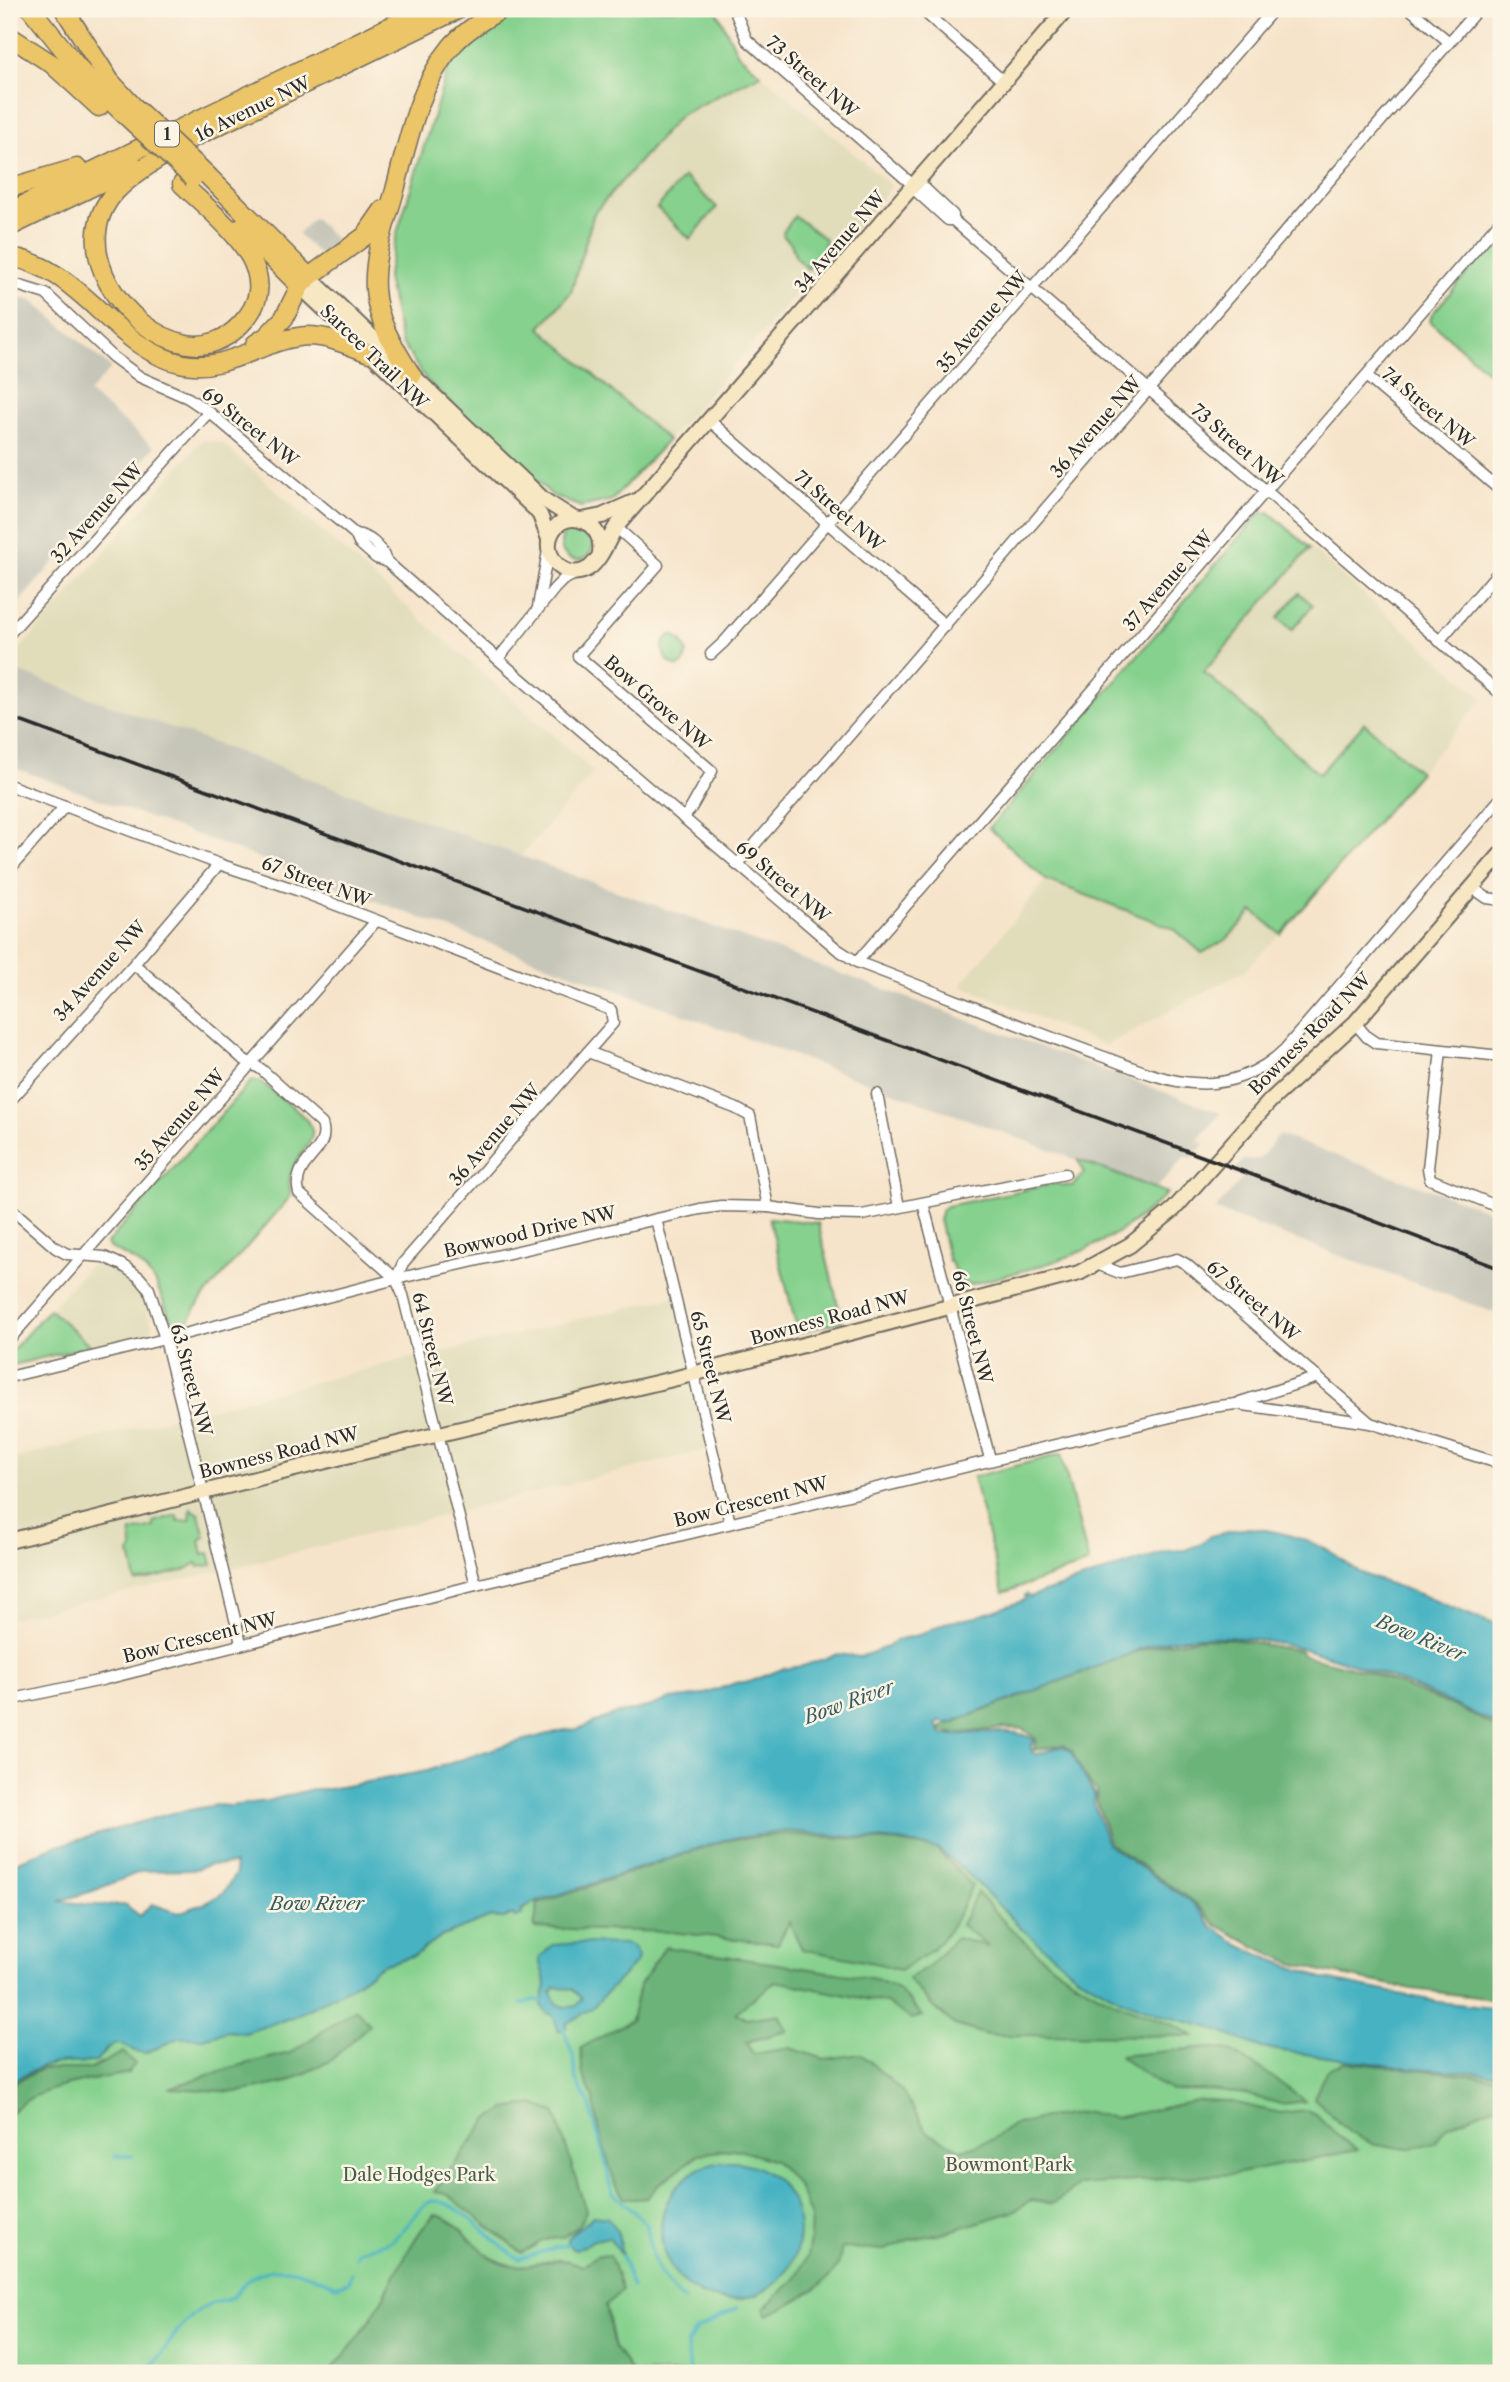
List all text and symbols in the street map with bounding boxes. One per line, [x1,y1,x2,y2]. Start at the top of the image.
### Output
street label: 73 Street NW [762,31,863,124]
street label: 16 Avenue NW [192,71,315,146]
road number: 1 [155,122,179,146]
street label: 34 Avenue NW [790,186,891,297]
street label: 35 Avenue NW [932,266,1033,377]
street label: Sarcee Trail NW [316,300,433,415]
street label: 74 Street NW [1377,363,1480,454]
street label: 36 Avenue NW [1046,371,1147,482]
street label: 69 Street NW [197,383,304,472]
street label: 73 Street NW [1187,399,1288,492]
street label: 32 Avenue NW [46,457,149,568]
street label: 71 Street NW [790,466,889,557]
street label: 37 Avenue NW [1118,525,1219,636]
street label: Bow Grove NW [599,651,715,756]
street label: 69 Street NW [731,836,836,929]
street label: 67 Street NW [259,852,375,912]
street label: 34 Avenue NW [49,915,152,1026]
street label: Bowness Road NW [1244,967,1377,1100]
street label: 35 Avenue NW [130,1064,231,1175]
street label: 36 Avenue NW [445,1079,546,1190]
street label: Bowwood Drive NW [442,1201,620,1263]
street label: 67 Street NW [1202,1256,1305,1347]
street label: 66 Street NW [947,1268,997,1387]
street label: Bowness Road NW [748,1286,913,1350]
street label: 64 Street NW [407,1290,457,1409]
street label: 65 Street NW [685,1308,735,1427]
street label: 63 Street NW [165,1321,217,1440]
street label: Bowness Road NW [197,1422,362,1483]
street label: Bow Crescent NW [672,1472,832,1532]
street label: Bow Crescent NW [121,1608,281,1668]
water label: Bow River [1371,1609,1470,1667]
water label: Bow River [799,1675,898,1730]
water label: Bow River [268,1892,365,1915]
park label: Bowmont Park [945,2154,1074,2176]
park label: Dale Hodges Park [343,2164,497,2186]

